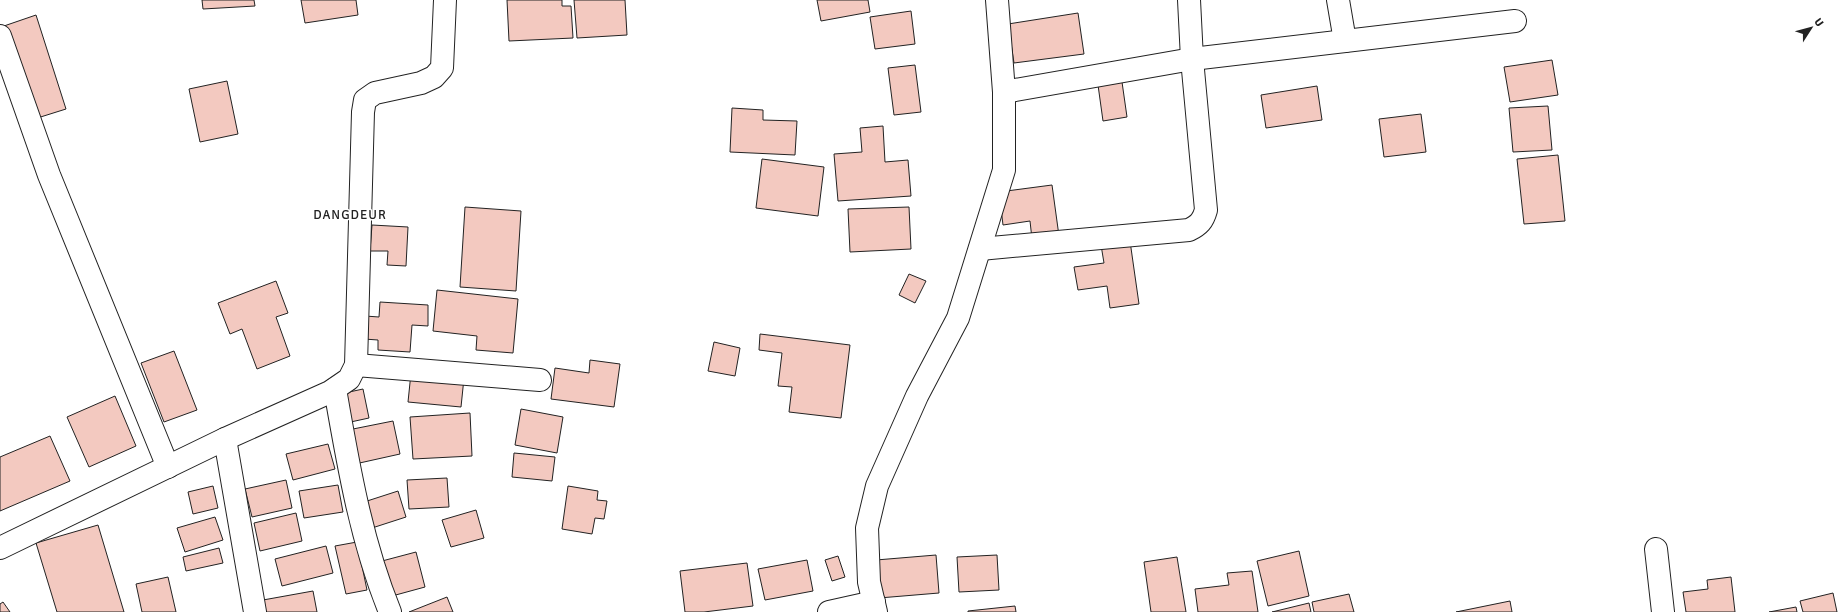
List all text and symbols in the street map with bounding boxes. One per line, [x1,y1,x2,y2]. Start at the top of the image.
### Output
north arrow [1791,8,1831,48]
text: U [1811,16,1826,29]
district label: DANGDEUR [313,207,387,223]

